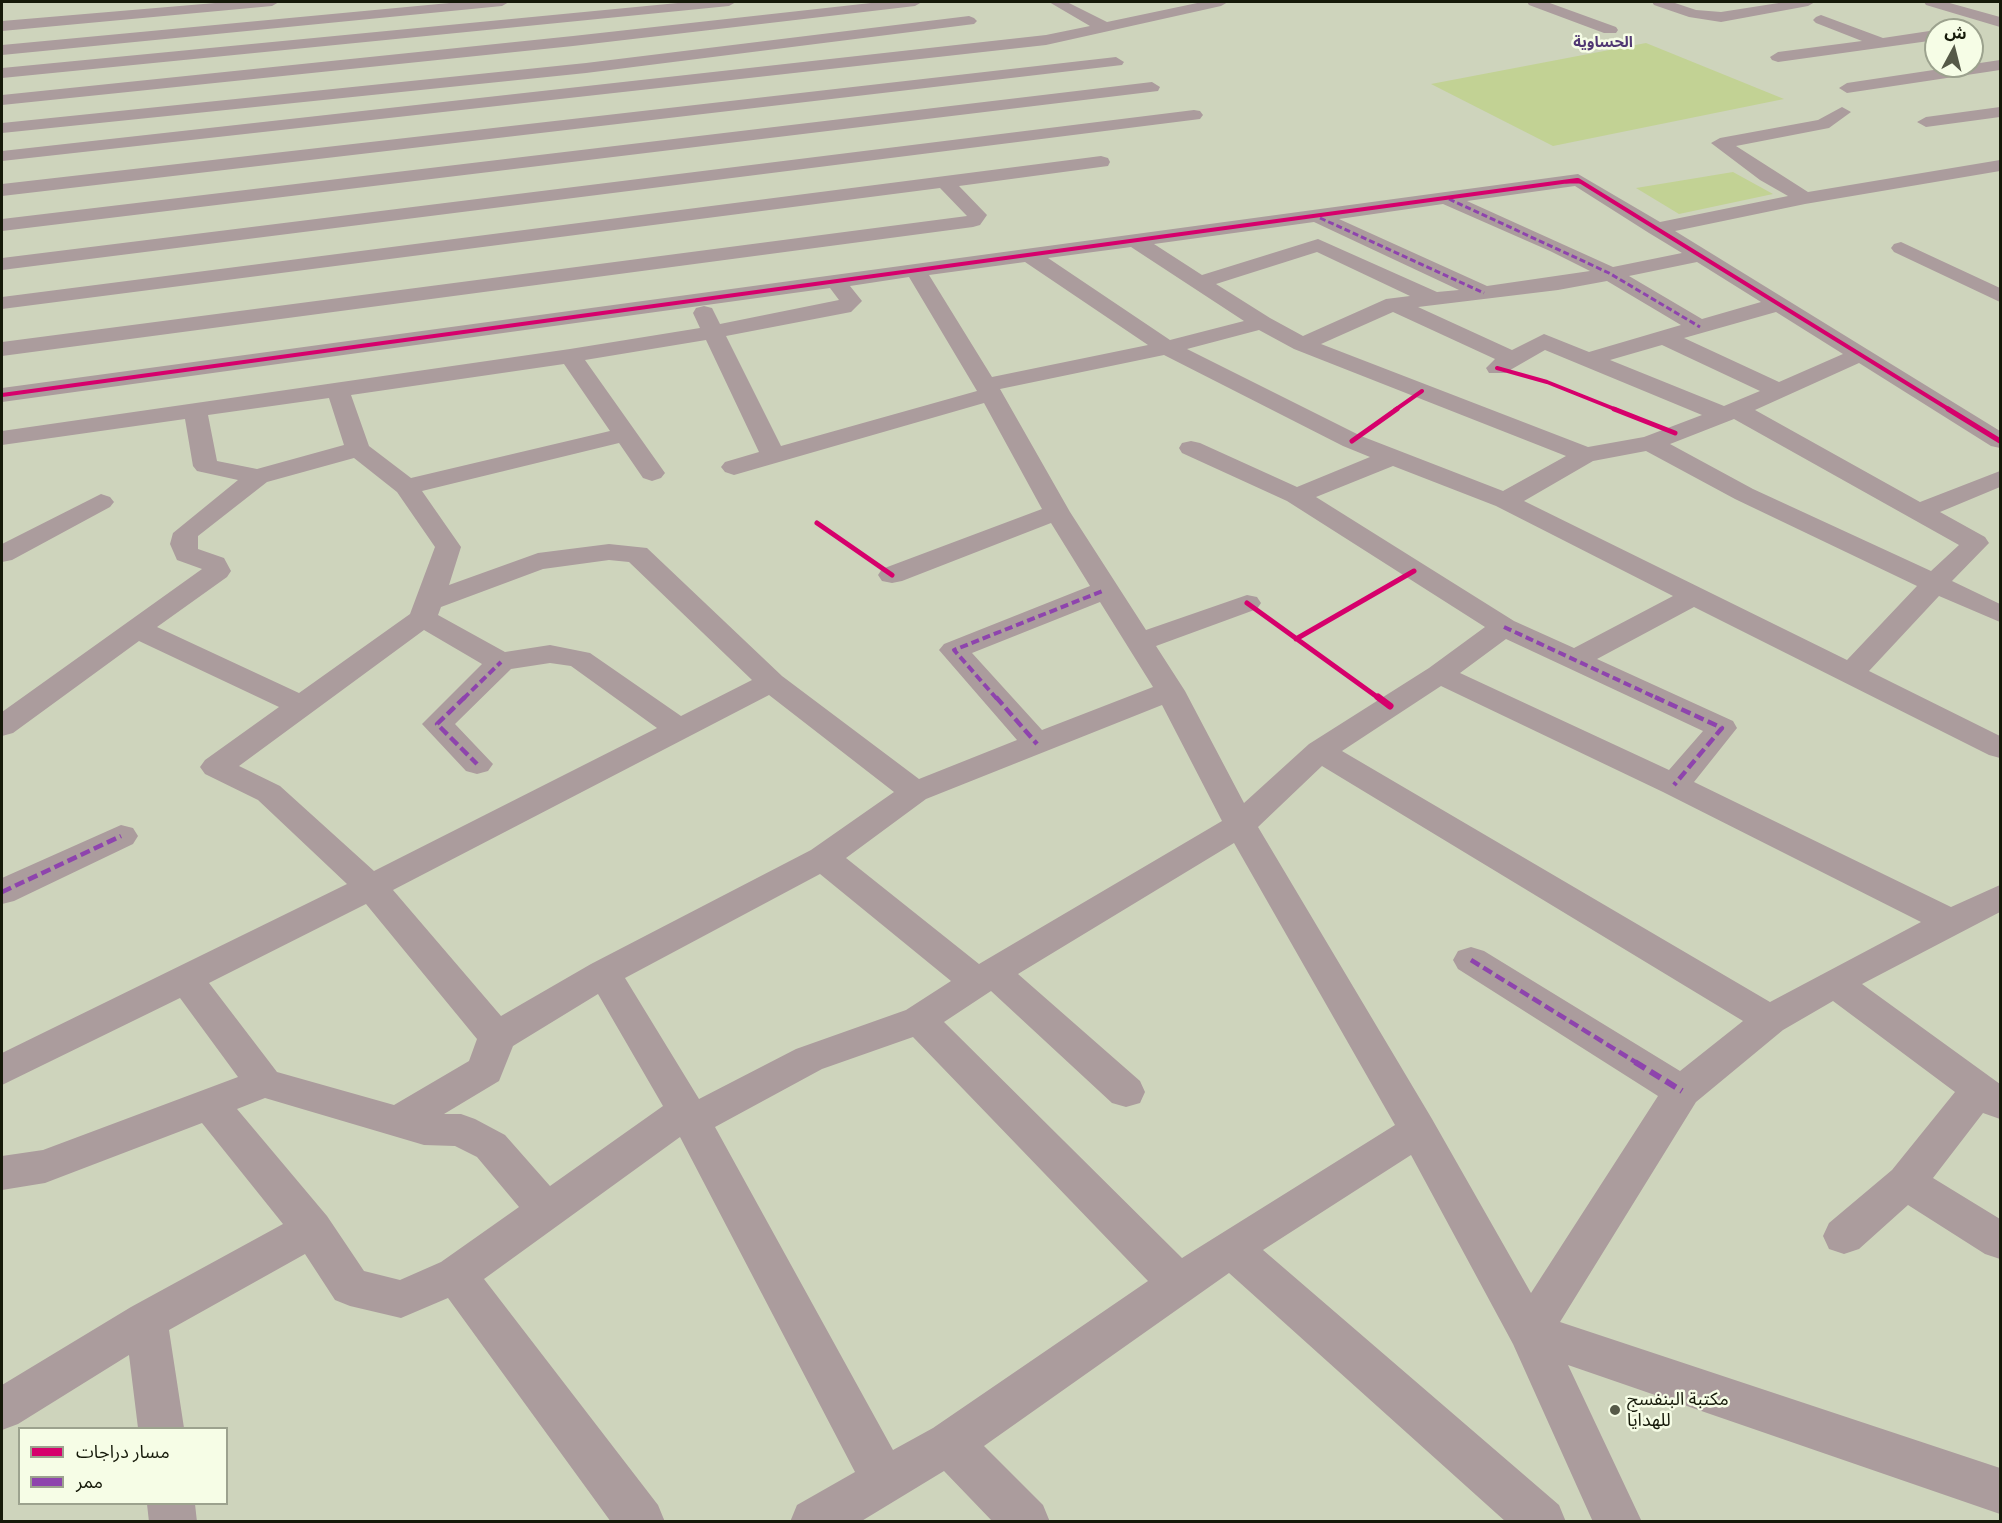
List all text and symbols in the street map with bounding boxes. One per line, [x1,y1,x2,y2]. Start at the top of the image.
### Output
north arrow [1924,18,1984,78]
text: ش [1944,21,1968,43]
district label: الحساوية [1573,34,1633,52]
place label: مكتبة البنفسج للهدايا [1627,1389,1729,1432]
marker: مكتبة البنفسج للهدايا [1608,1403,1622,1417]
legend [18,1427,228,1505]
text: مسار دراجات [76,1440,170,1463]
text: ممر [76,1470,103,1493]

